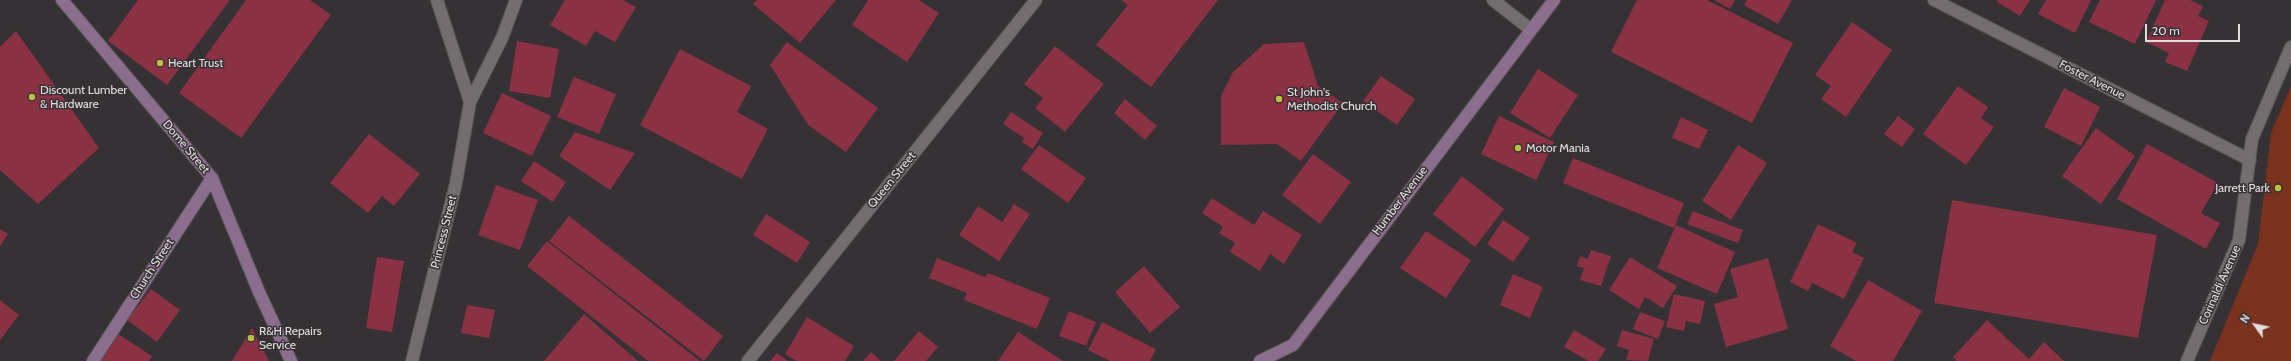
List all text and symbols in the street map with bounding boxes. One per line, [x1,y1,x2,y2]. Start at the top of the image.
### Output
scale bar [2147,16,2242,42]
text: 20 m [2152,23,2180,38]
place label: Heart Trust [168,56,223,70]
street label: Foster Avenue [2057,57,2127,103]
marker: Heart Trust [155,58,165,68]
place label: Discount Lumber & Hardware [40,83,127,111]
place label: St John's Methodist Church [1287,85,1377,113]
marker: Discount Lumber & Hardware [27,92,37,102]
marker: St John's Methodist Church [1274,94,1284,104]
street label: Dome Street [159,117,213,177]
place label: Motor Mania [1526,141,1590,155]
marker: Motor Mania [1513,143,1523,153]
street label: Queen Street [865,149,919,211]
street label: Humber Avenue [1369,164,1431,238]
place label: Jarrett Park [2215,181,2270,195]
marker: Jarrett Park [2273,183,2283,193]
street label: Princess Street [428,194,460,270]
street label: Church Street [127,236,177,302]
street label: Corinaldi Avenue [2196,243,2244,327]
north arrow [2235,305,2275,345]
text: N [2237,311,2253,326]
place label: R&H Repairs Service [259,324,322,352]
marker: R&H Repairs Service [246,333,256,343]

